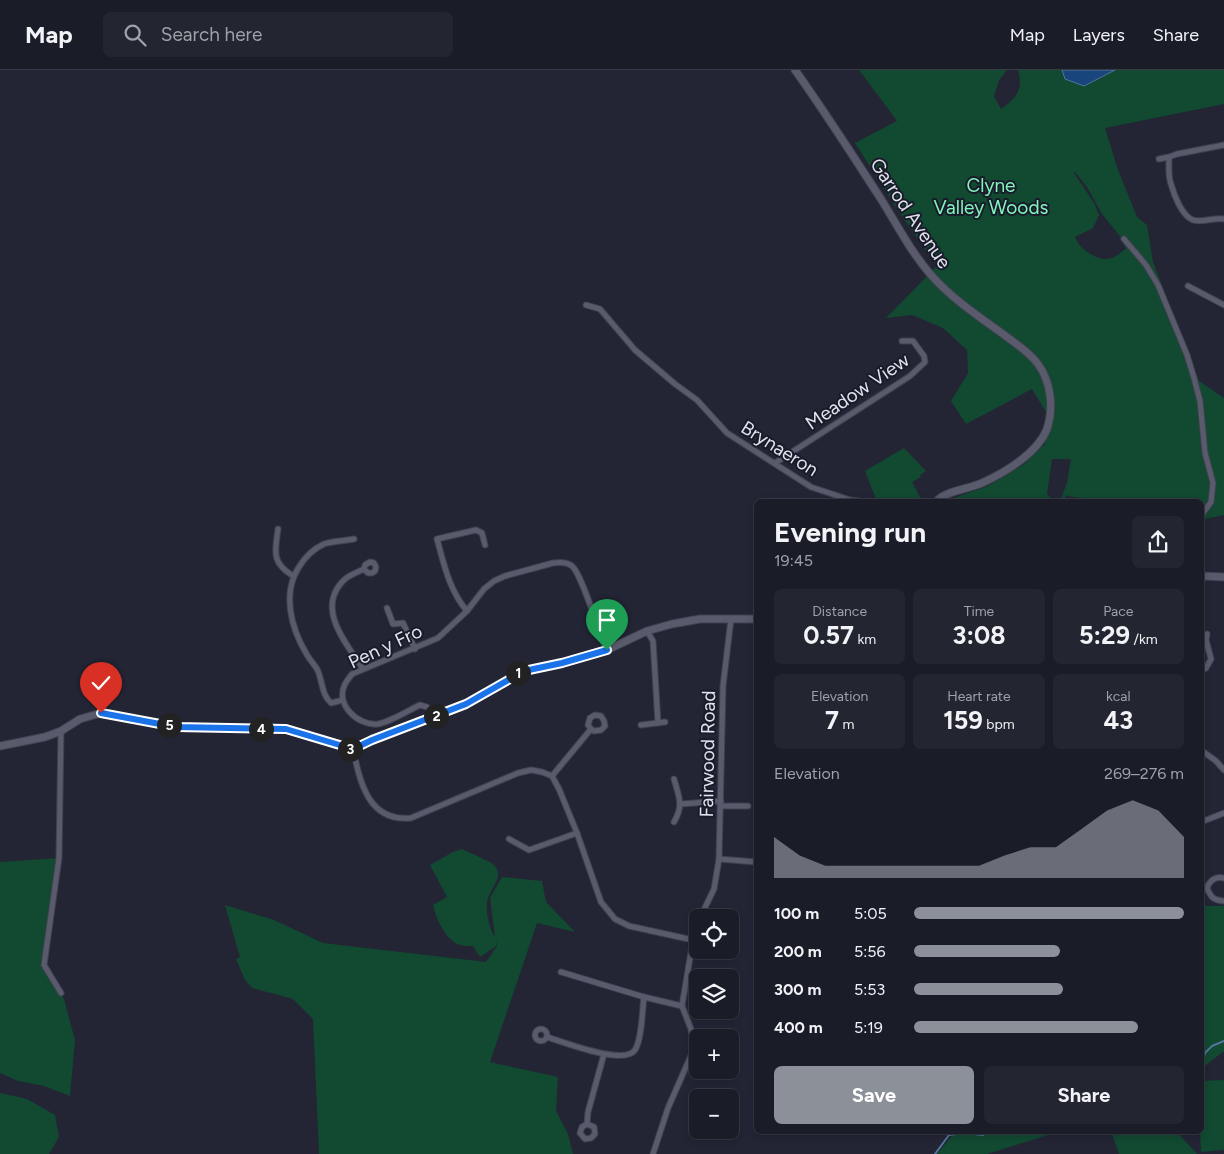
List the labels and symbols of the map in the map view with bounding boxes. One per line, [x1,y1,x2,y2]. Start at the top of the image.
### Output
street label: Garrod Avenue [865,154,956,273]
park label: Clyne Valley Woods [934,174,1049,219]
street label: Meadow View [801,348,914,435]
street label: Brynaeron [737,416,823,481]
pin [586,599,628,650]
street label: Pen y Fro [345,619,426,674]
pin: 1 [506,660,530,686]
pin [80,662,122,713]
street label: Fairwood Road [695,690,720,818]
pin: 2 [424,704,448,728]
pin: 5 [156,712,182,738]
pin: 4 [248,716,274,742]
pin: 3 [338,736,362,762]

